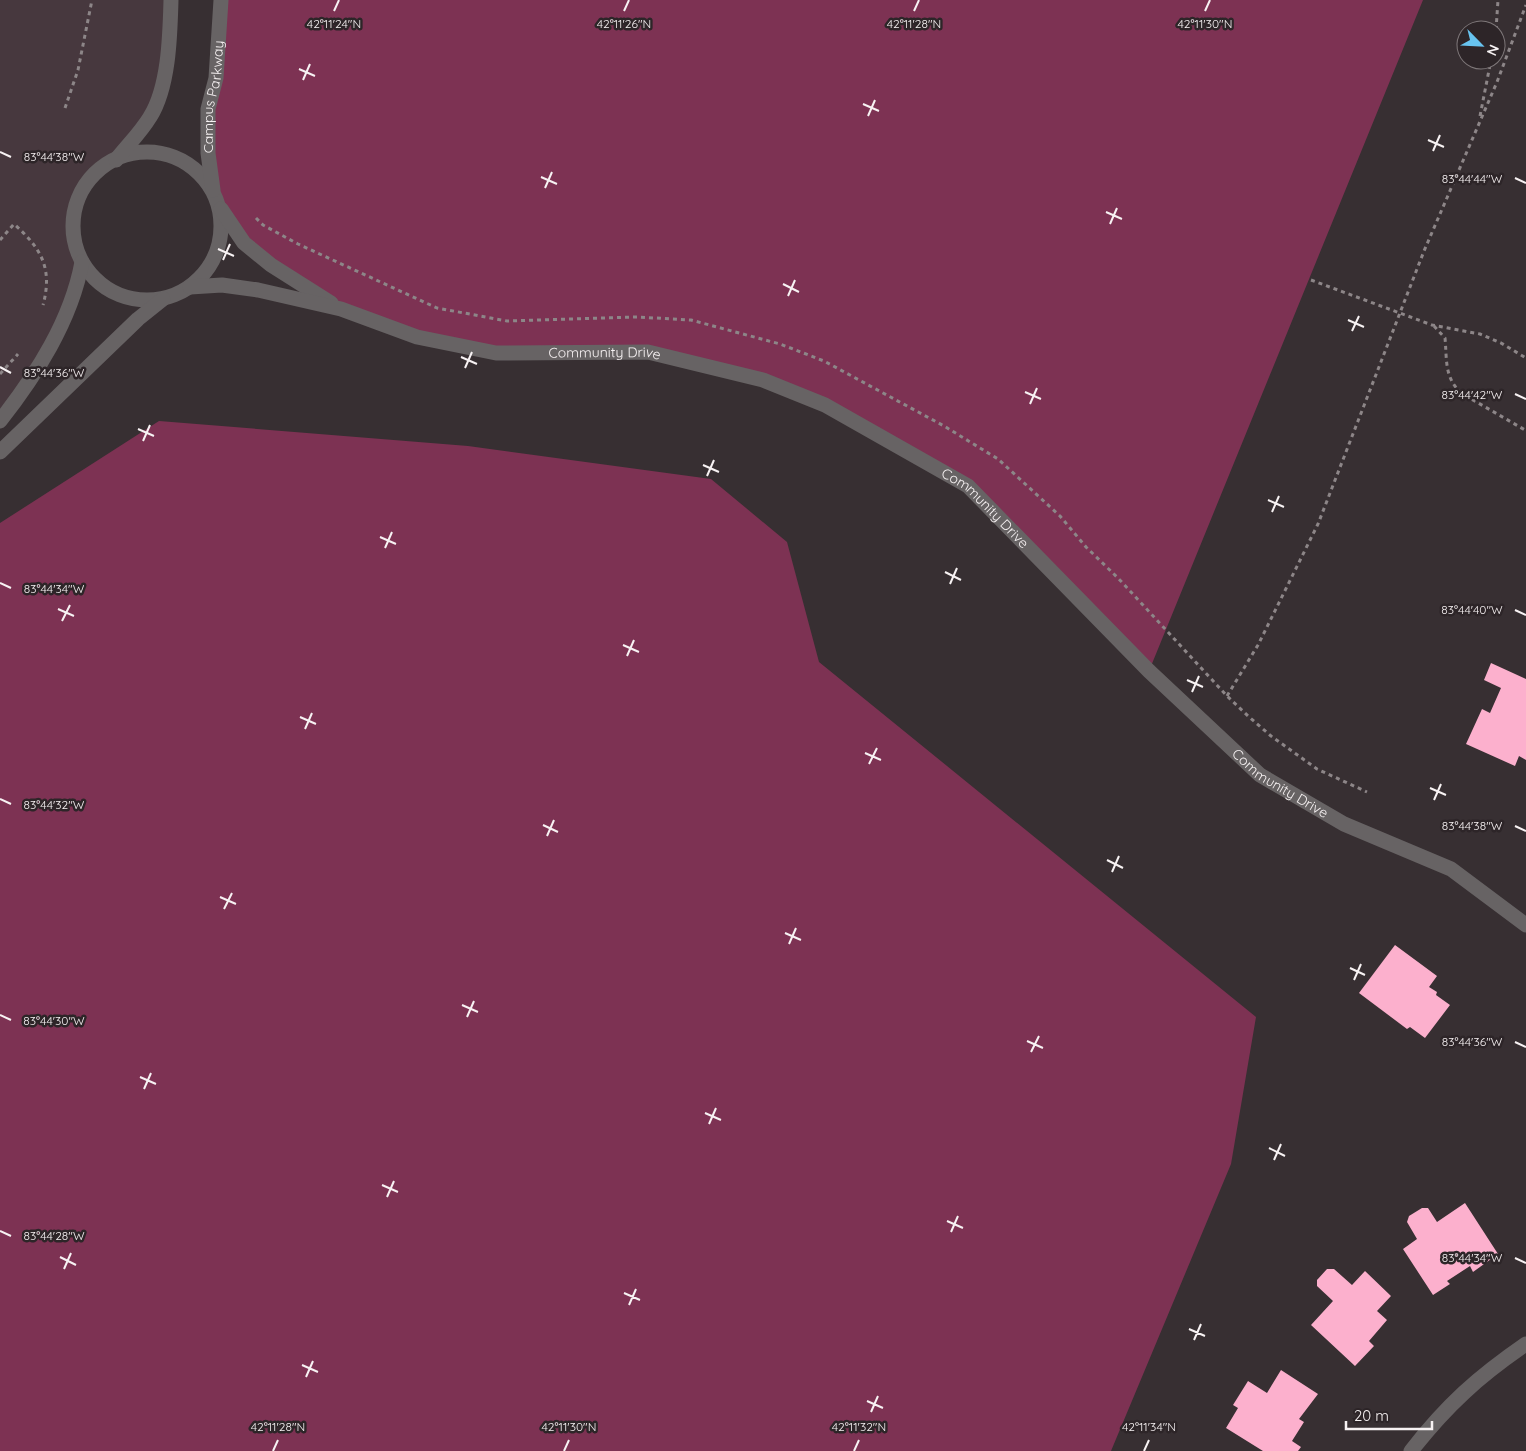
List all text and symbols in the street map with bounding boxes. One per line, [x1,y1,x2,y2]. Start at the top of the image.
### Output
text: 42°11'24"N [307,16,361,31]
text: 42°11'26"N [597,16,651,31]
text: 42°11'28"N [887,16,941,31]
text: 42°11'30"N [1178,16,1232,31]
north arrow [1456,20,1506,70]
street label: Campus Parkway [199,40,227,153]
text: N [1483,42,1503,59]
text: 83°44'38"W [24,149,85,164]
text: 83°44'44"W [1442,171,1503,186]
street label: Community Drive [549,343,663,364]
text: 83°44'36"W [24,365,85,380]
text: 83°44'42"W [1442,387,1503,402]
street label: Community Drive [938,464,1033,552]
text: 83°44'34"W [24,581,85,596]
text: 83°44'40"W [1441,602,1503,617]
street label: Community Drive [1228,745,1332,822]
text: 83°44'32"W [24,797,85,812]
text: 83°44'38"W [1442,818,1503,833]
text: 83°44'30"W [23,1013,85,1028]
text: 83°44'36"W [1442,1034,1503,1049]
text: 83°44'28"W [23,1228,85,1243]
text: 83°44'34"W [1442,1250,1503,1265]
scale bar [1346,1398,1432,1430]
text: 20 m [1354,1406,1389,1425]
text: 42°11'28"N [251,1419,305,1434]
text: 42°11'30"N [542,1419,596,1434]
text: 42°11'32"N [832,1419,886,1434]
text: 42°11'34"N [1122,1419,1176,1434]

